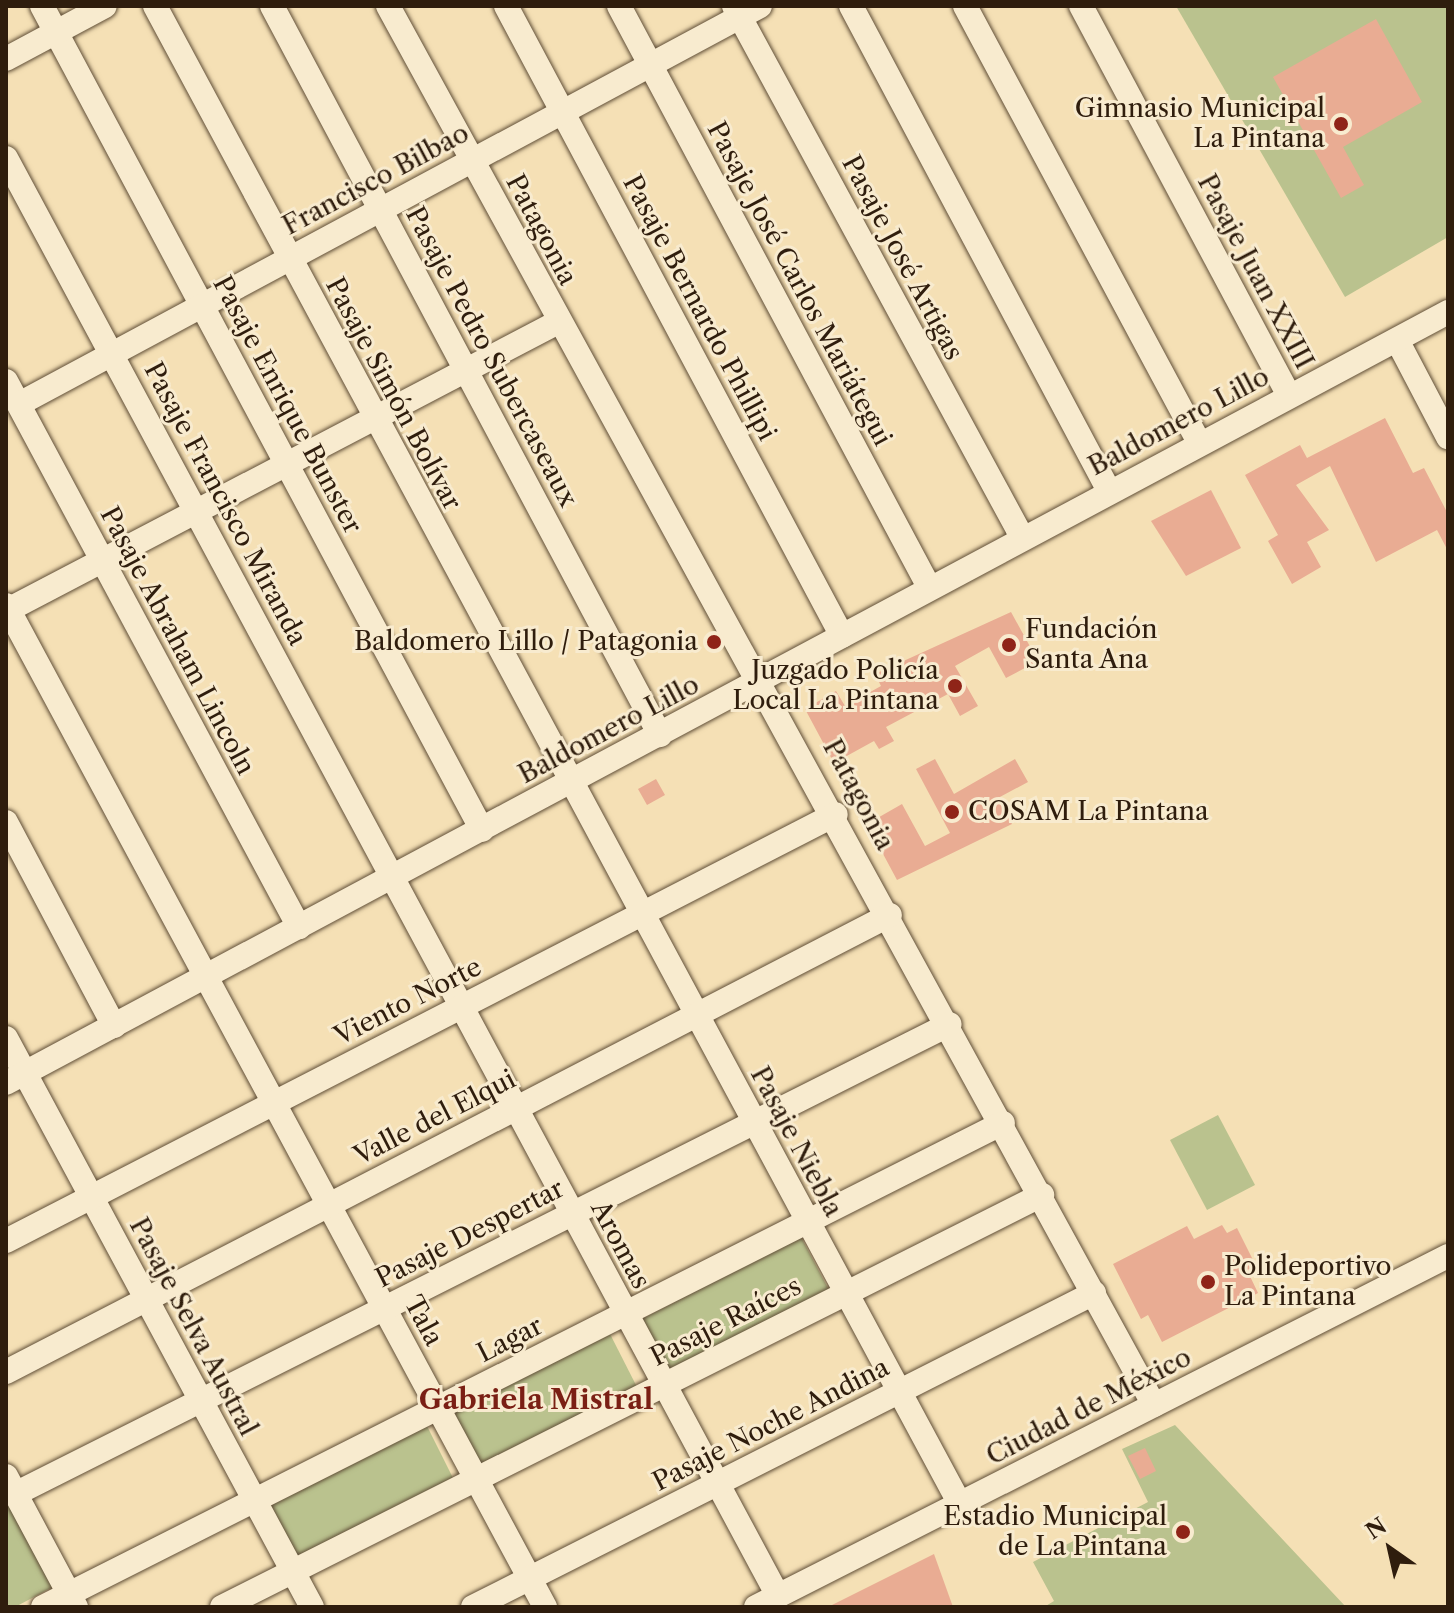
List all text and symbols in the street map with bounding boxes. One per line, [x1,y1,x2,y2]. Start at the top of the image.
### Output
place label: Gimnasio Municipal La Pintana [1075,93,1325,154]
marker: Gimnasio Municipal La Pintana [1332,115,1350,133]
street label: Pasaje José Carlos Mariátegui [700,117,898,451]
street label: Francisco Bilbao [278,118,474,242]
street label: Pasaje José Artigas [835,150,969,366]
street label: Patagonia [499,169,583,291]
street label: Pasaje Juan XXIII [1190,169,1320,375]
street label: Pasaje Bernardo Phillipi [616,170,782,446]
street label: Pasaje Pedro Subercaseaux [398,202,584,512]
street label: Pasaje Enrique Bunster [206,271,368,539]
street label: Pasaje Simón Bolívar [318,272,468,516]
street label: Pasaje Francisco Miranda [137,357,313,651]
street label: Baldomero Lillo [1083,361,1275,483]
street label: Pasaje Abraham Lincoln [93,501,261,781]
place label: Fundación Santa Ana [1025,614,1157,676]
place label: Baldomero Lillo / Patagonia [354,626,698,658]
marker: Baldomero Lillo / Patagonia [705,633,723,651]
marker: Fundación Santa Ana [1000,636,1018,654]
place label: Juzgado Policía Local La Pintana [732,655,939,716]
street label: Baldomero Lillo [513,669,705,791]
marker: Juzgado Policía Local La Pintana [946,677,964,695]
street label: Patagonia [816,734,900,856]
place label: COSAM La Pintana [968,796,1209,828]
marker: COSAM La Pintana [943,803,961,821]
street label: Viento Norte [329,952,487,1052]
street label: Pasaje Niebla [743,1062,849,1222]
street label: Valle del Elqui [349,1064,521,1172]
street label: Pasaje Despertar [371,1173,569,1295]
street label: Aromas [584,1196,656,1294]
street label: Pasaje Selva Austral [122,1212,264,1442]
place label: Polideportivo La Pintana [1224,1251,1392,1312]
street label: Pasaje Raíces [646,1271,806,1373]
marker: Polideportivo La Pintana [1199,1273,1217,1291]
street label: Tala [397,1291,449,1351]
street label: Lagar [472,1310,548,1370]
street label: Ciudad de México [981,1342,1197,1472]
street label: Pasaje Noche Andina [647,1352,895,1498]
district label: Gabriela Mistral [419,1382,653,1416]
place label: Estadio Municipal de La Pintana [943,1501,1167,1562]
north arrow [1350,1509,1430,1589]
text: N [1361,1512,1392,1545]
marker: Estadio Municipal de La Pintana [1174,1523,1192,1541]

